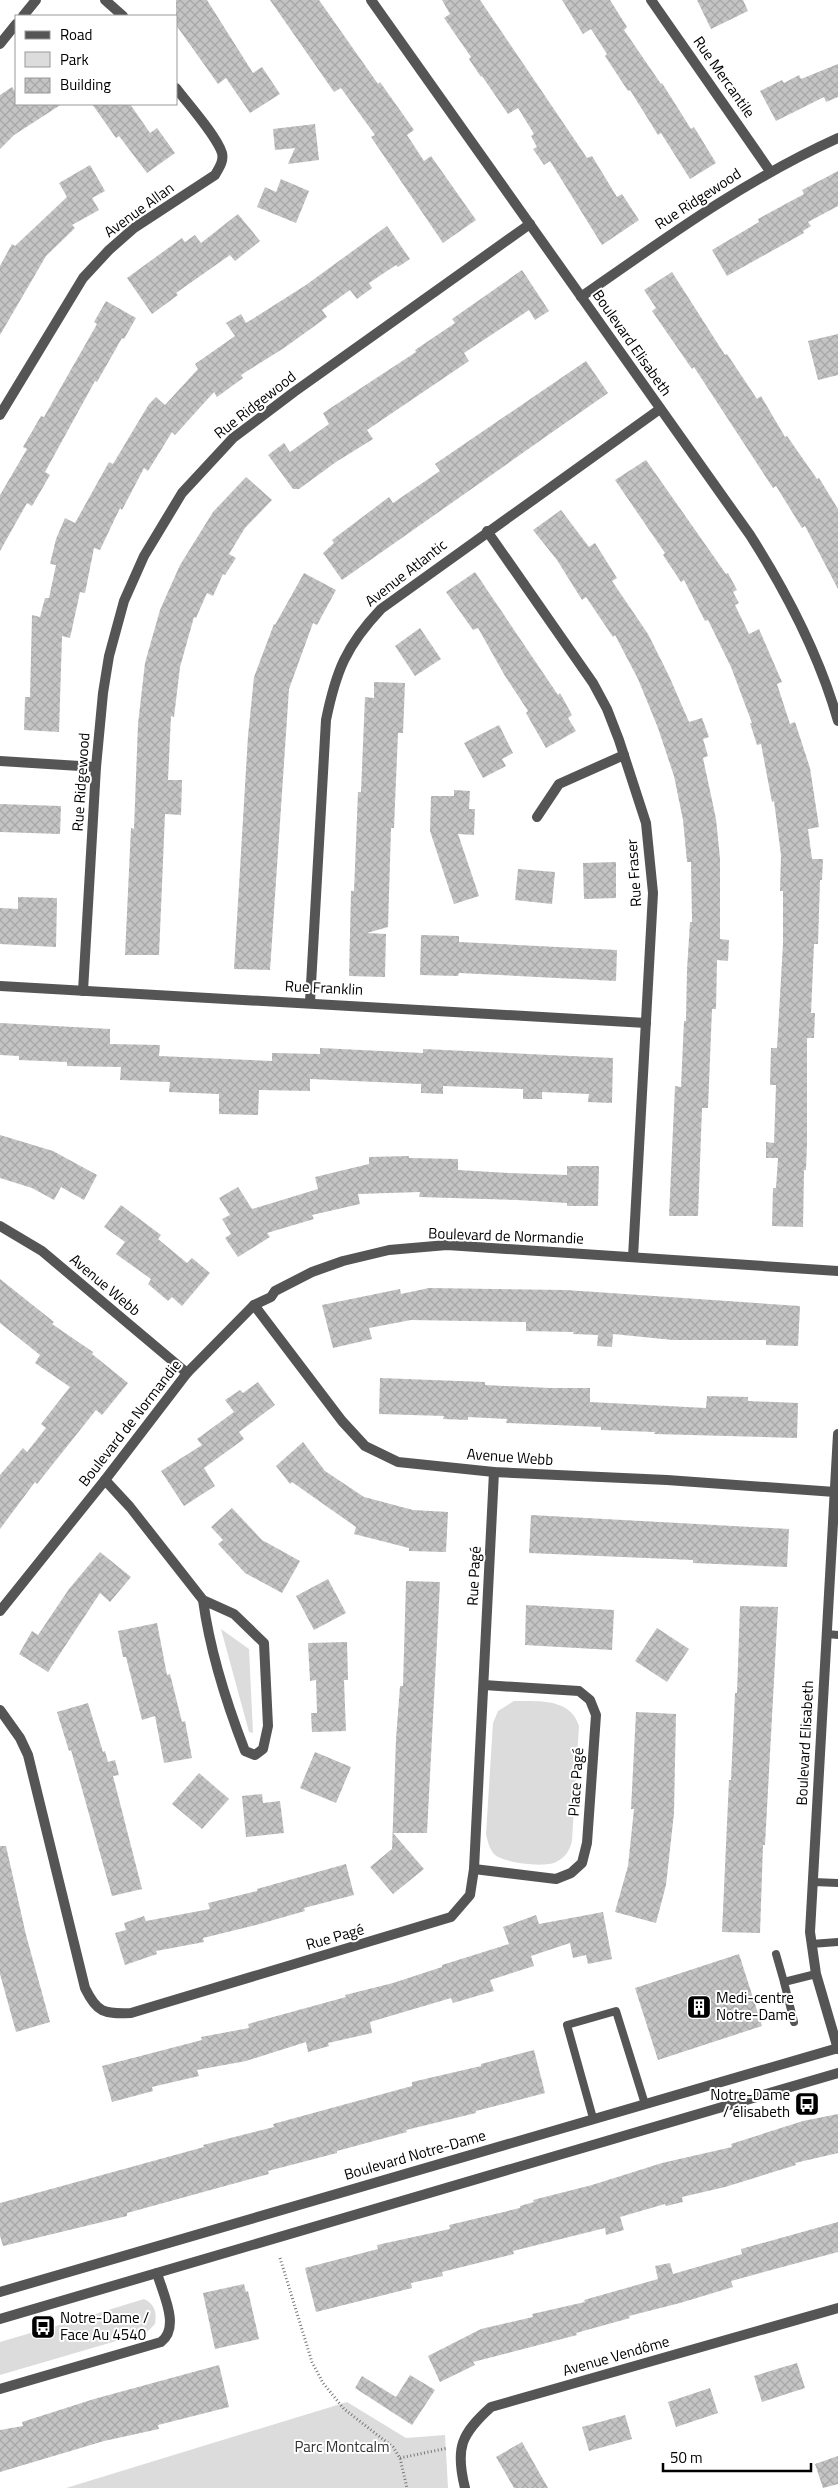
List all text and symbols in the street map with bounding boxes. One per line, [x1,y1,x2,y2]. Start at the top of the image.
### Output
legend [15,15,178,105]
text: Road [60,23,92,46]
street label: Rue Mercantile [688,31,761,122]
text: Park [60,48,89,71]
text: Building [60,73,111,96]
street label: Rue Ridgewood [650,162,745,235]
street label: Avenue Allan [99,176,179,243]
street label: Boulevard Elisabeth [587,285,678,401]
street label: Rue Ridgewood [209,365,301,444]
street label: Avenue Atlantic [360,533,451,612]
street label: Rue Ridgewood [66,732,95,832]
street label: Rue Fraser [620,838,647,908]
street label: Rue Franklin [284,974,364,1001]
street label: Boulevard de Normandie [428,1221,584,1250]
street label: Avenue Webb [65,1248,146,1321]
street label: Boulevard de Normandie [73,1354,187,1491]
street label: Avenue Webb [466,1442,554,1471]
street label: Rue Pagé [460,1546,487,1606]
street label: Boulevard Elisabeth [790,1680,819,1806]
street label: Place Pagé [562,1747,589,1817]
street label: Rue Pagé [303,1917,367,1956]
place label: Medi-centre Notre-Dame [716,1986,796,2026]
building icon: Medi-centre Notre-Dame [686,1994,712,2020]
place label: Notre-Dame / élisabeth [710,2083,790,2123]
bus stop icon: Notre-Dame / élisabeth [794,2091,820,2117]
street label: Boulevard Notre-Dame [341,2123,488,2186]
place label: Notre-Dame / Face Au 4540 [60,2306,149,2346]
bus stop icon: Notre-Dame / Face Au 4540 [30,2314,56,2340]
street label: Avenue Vendôme [560,2329,672,2382]
park label: Parc Montcalm [295,2435,390,2458]
scale bar [663,2440,810,2472]
text: 50 m [670,2446,703,2469]

